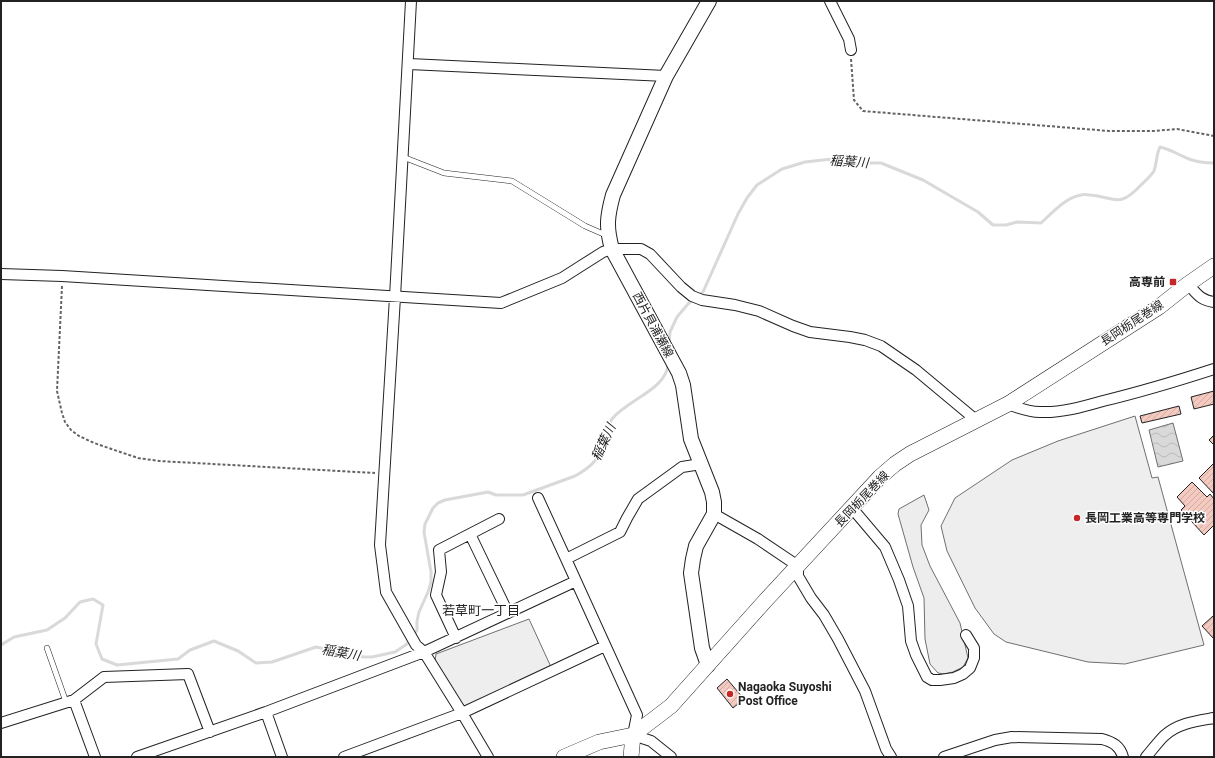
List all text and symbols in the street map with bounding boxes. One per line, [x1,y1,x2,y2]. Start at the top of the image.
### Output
water label: 稲葉川 [829,153,871,170]
place label: 高専前 [1129,275,1165,289]
marker: 高専前 [1168,277,1178,287]
street label: 西片貝浦瀬線 [630,290,676,360]
street label: 長岡栃尾巻線 [1098,298,1166,348]
water label: 稲葉川 [588,420,619,463]
street label: 長岡栃尾巻線 [832,468,892,530]
place label: 長岡工業高等専門学校 [1085,511,1205,525]
marker: 長岡工業高等専門学校 [1072,513,1082,523]
district label: 若草町一丁目 [442,603,520,618]
water label: 稲葉川 [320,642,363,664]
place label: Nagaoka Suyoshi Post Office [738,680,832,708]
marker: Nagaoka Suyoshi Post Office [725,689,735,699]

